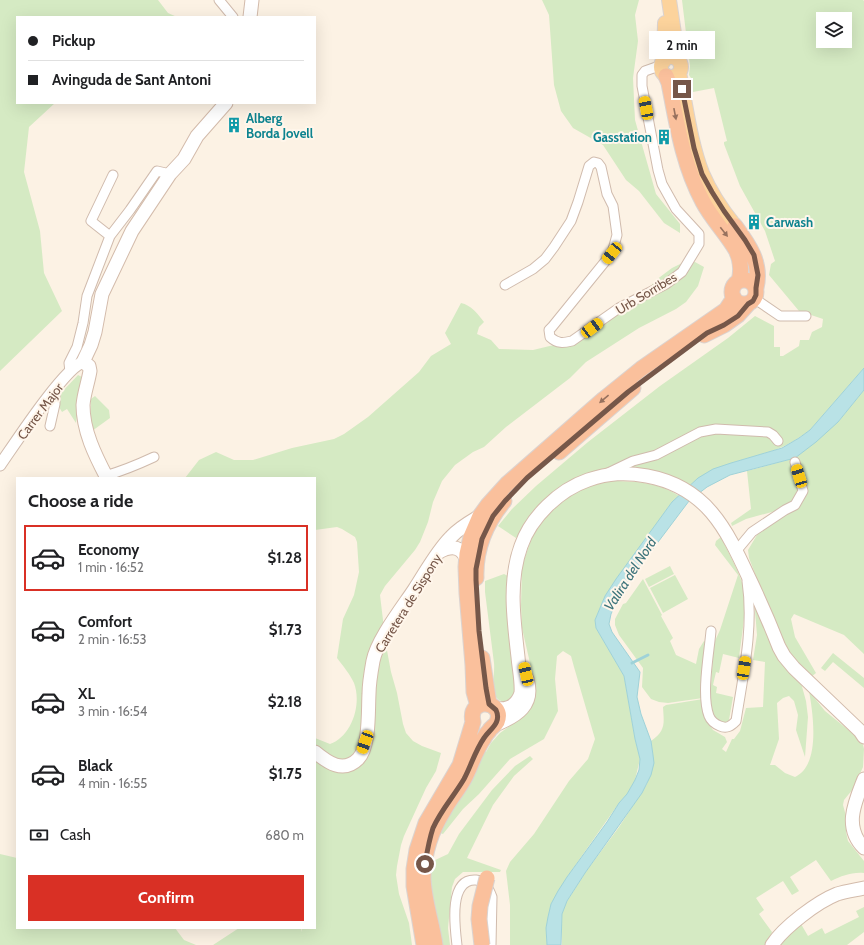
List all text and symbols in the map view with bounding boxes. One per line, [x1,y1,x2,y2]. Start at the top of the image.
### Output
map controls [816,12,852,48]
button: layers [816,12,852,48]
callout: 2 min [649,31,715,59]
text: Pickup [52,32,95,50]
text: 2 min [666,37,698,53]
text: Avinguda de Sant Antoni [52,71,211,89]
route end [673,80,691,98]
car [638,95,654,121]
one-way arrow [673,107,679,120]
place label: Alberg Borda Jovell [246,110,314,141]
building icon: Alberg Borda Jovell [225,116,243,134]
building icon: Gasstation [655,128,673,146]
place label: Gasstation [593,129,652,145]
building icon: Carwash [745,213,763,231]
place label: Carwash [766,214,813,230]
one-way arrow [720,227,728,237]
car [600,240,624,266]
street label: Urb Sorribes [613,268,680,317]
car [579,316,605,340]
street label: Carrer Major [14,379,68,443]
one-way arrow [599,394,609,403]
car [790,463,808,489]
text: Choose a ride [28,490,133,512]
water label: Valira del Nord [600,533,661,614]
icon: car [30,540,66,576]
text: Economy [78,541,139,559]
text: $1.28 [267,549,302,567]
street label: Carretera de Sispony [371,550,445,655]
text: 1 min · 16:52 [78,559,144,575]
icon: car [30,612,66,648]
text: Comfort [78,613,132,631]
text: $1.73 [269,621,302,639]
text: 2 min · 16:53 [78,631,147,647]
car [736,655,752,681]
car [517,661,535,687]
icon: car [30,684,66,720]
text: XL [78,685,95,703]
text: $2.18 [268,693,302,711]
text: 3 min · 16:54 [78,703,147,719]
car [355,729,375,755]
icon: car [30,756,66,792]
text: Black [78,757,113,775]
text: $1.75 [269,765,302,783]
text: 4 min · 16:55 [78,775,147,791]
icon: cash [28,824,50,846]
text: Cash [60,826,91,844]
text: 680 m [265,827,304,843]
route start [416,855,434,873]
button: Confirm [28,875,304,921]

